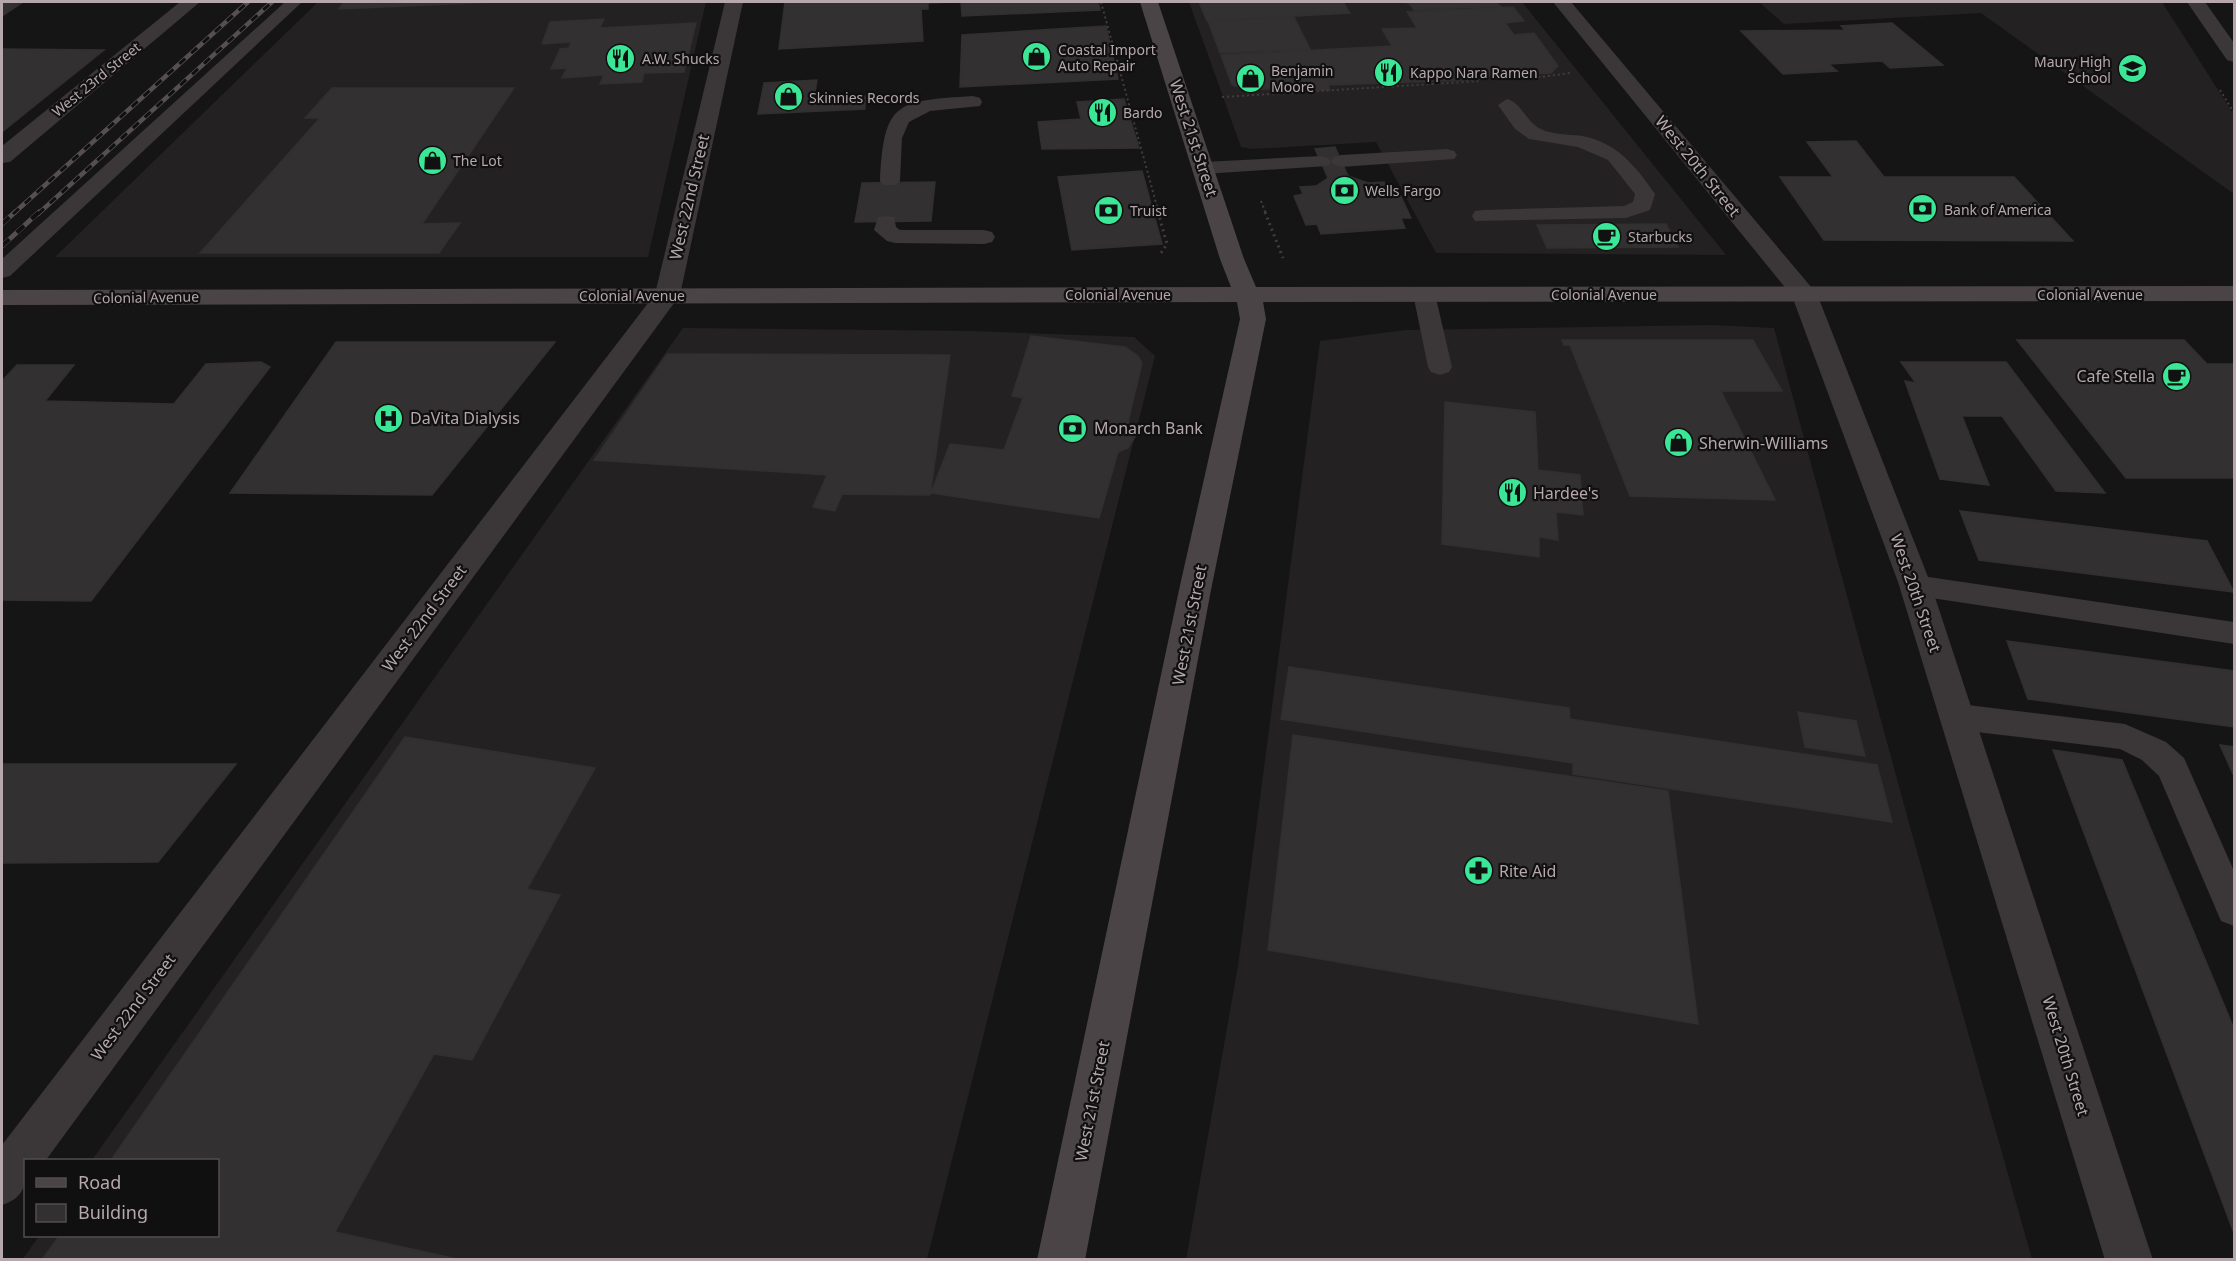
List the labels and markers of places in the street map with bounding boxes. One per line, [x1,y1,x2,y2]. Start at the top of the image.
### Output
place label: Coastal Import Auto Repair [1058,40,1156,75]
shop icon: Coastal Import Auto Repair [1021,41,1053,73]
restaurant icon: A.W. Shucks [605,42,637,74]
place label: A.W. Shucks [642,49,720,68]
place label: Maury High School [2034,52,2111,87]
school or university icon: Maury High School [2116,53,2148,85]
restaurant icon: Kappo Nara Ramen [1373,56,1405,88]
place label: Benjamin Moore [1271,61,1333,96]
shop icon: Benjamin Moore [1234,62,1266,94]
place label: Kappo Nara Ramen [1410,63,1538,82]
shop icon: Skinnies Records [772,81,804,113]
place label: Skinnies Records [809,88,920,107]
restaurant icon: Bardo [1086,96,1118,128]
place label: Bardo [1123,103,1163,122]
shop icon: The Lot [416,144,448,176]
place label: The Lot [453,151,502,170]
bank icon: Wells Fargo [1328,174,1360,206]
place label: Wells Fargo [1365,181,1441,200]
bank icon: Bank of America [1907,193,1939,225]
bank icon: Truist [1093,194,1125,226]
place label: Bank of America [1944,200,2052,219]
place label: Truist [1130,201,1167,220]
cafe icon: Starbucks [1591,220,1623,252]
place label: Starbucks [1628,227,1693,246]
cafe icon: Cafe Stella [2160,360,2192,392]
place label: Cafe Stella [2076,365,2155,387]
hospital icon: DaVita Dialysis [373,402,405,434]
place label: DaVita Dialysis [410,407,520,429]
bank icon: Monarch Bank [1057,412,1089,444]
place label: Monarch Bank [1094,417,1203,439]
shop icon: Sherwin-Williams [1662,427,1694,459]
place label: Sherwin-Williams [1699,432,1828,454]
restaurant icon: Hardee's [1496,477,1528,509]
place label: Hardee's [1533,482,1599,504]
pharmacy icon: Rite Aid [1462,855,1494,887]
place label: Rite Aid [1499,860,1556,882]

